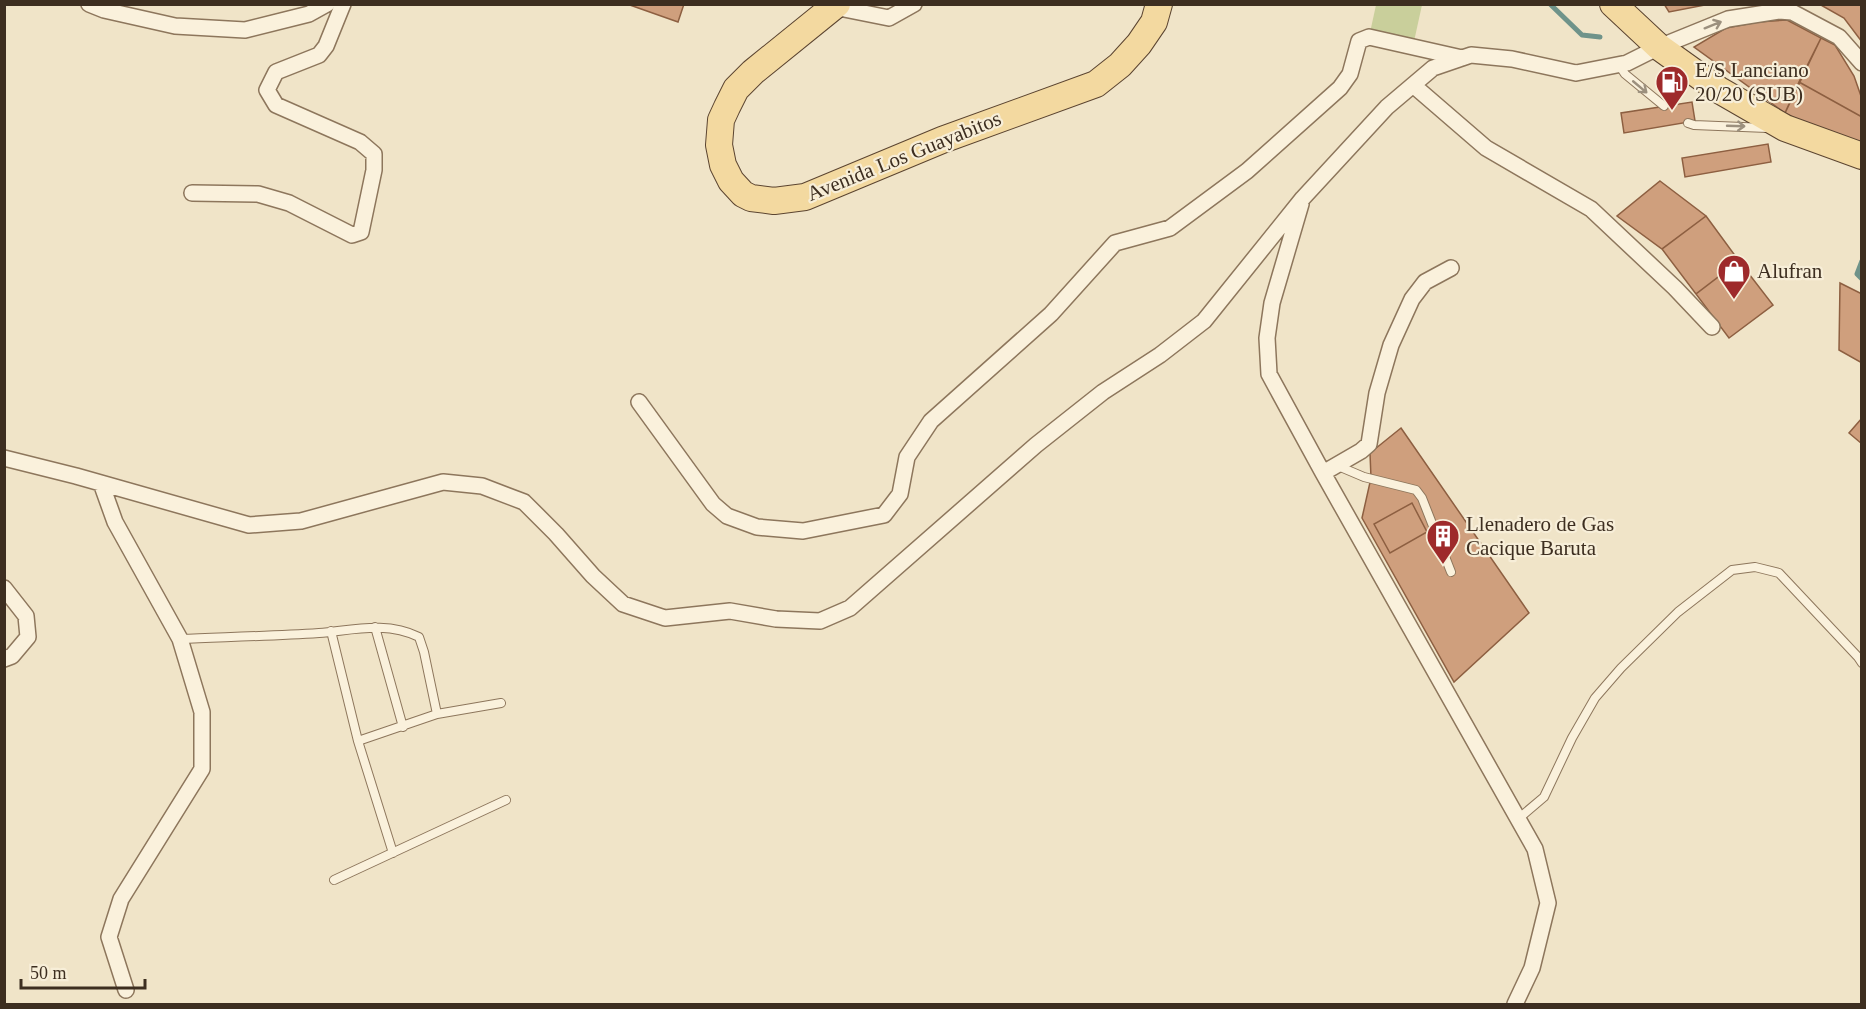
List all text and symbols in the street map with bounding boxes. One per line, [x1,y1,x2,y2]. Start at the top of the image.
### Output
one-way arrow [1703,19,1722,30]
place label: E/S Lanciano 20/20 (SUB) [1695,58,1809,106]
fuel station icon: E/S Lanciano 20/20 (SUB) [1654,64,1690,111]
one-way arrow [1632,80,1648,93]
street label: Avenida Los Guayabitos [803,106,1005,206]
one-way arrow [1726,121,1746,132]
shop icon: Alufran [1716,253,1752,300]
place label: Alufran [1757,259,1823,283]
place label: Llenadero de Gas Cacique Baruta [1466,512,1614,560]
building icon: Llenadero de Gas Cacique Baruta [1425,518,1461,565]
scale bar [21,952,146,990]
text: 50 m [30,963,67,983]

